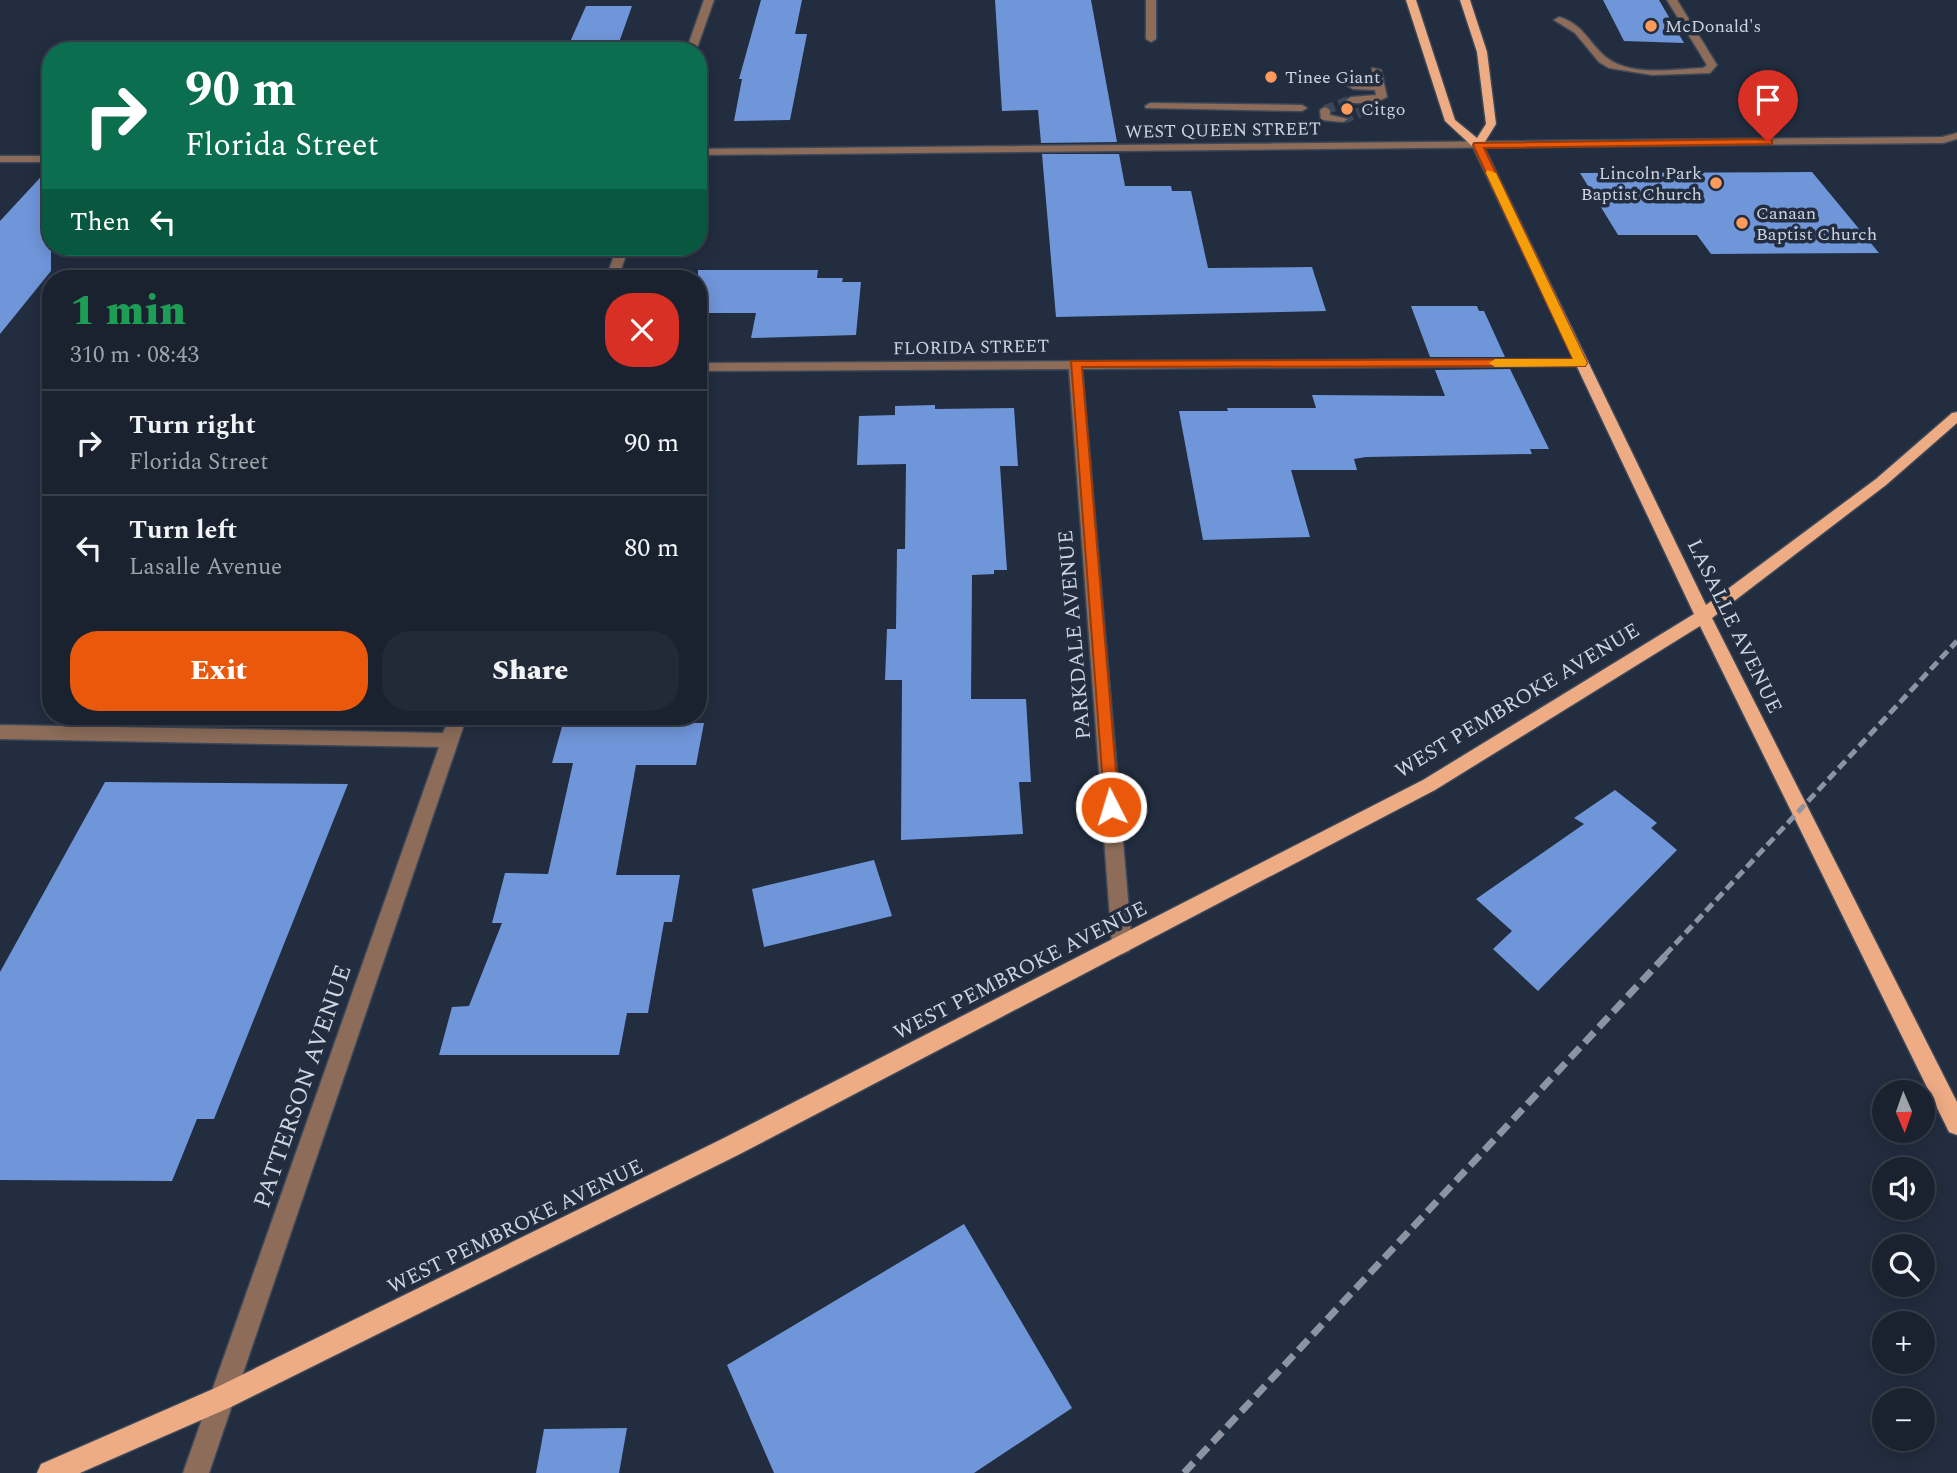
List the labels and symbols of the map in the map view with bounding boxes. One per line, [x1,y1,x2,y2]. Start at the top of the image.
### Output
place label: McDonald's [1665,13,1761,40]
marker: McDonald's [1643,18,1659,34]
place label: Tinee Giant [1285,64,1380,91]
marker: Tinee Giant [1263,69,1279,85]
pin [1738,70,1798,142]
place label: Citgo [1361,96,1405,123]
marker: Citgo [1339,101,1355,117]
street label: WEST QUEEN STREET [1125,115,1321,146]
place label: Lincoln Park Baptist Church [1581,160,1702,208]
marker: Lincoln Park Baptist Church [1708,175,1724,191]
place label: Canaan Baptist Church [1756,200,1877,248]
marker: Canaan Baptist Church [1734,215,1750,231]
street label: FLORIDA STREET [893,333,1049,362]
street label: PARKDALE AVENUE [1050,529,1100,741]
street label: LASALLE AVENUE [1678,534,1790,719]
street label: WEST PEMBROKE AVENUE [1389,615,1646,787]
position arrow [1074,770,1148,844]
street label: WEST PEMBROKE AVENUE [888,893,1153,1049]
street label: PATTERSON AVENUE [244,960,362,1213]
north arrow [1872,1080,1936,1143]
street label: WEST PEMBROKE AVENUE [382,1151,649,1303]

